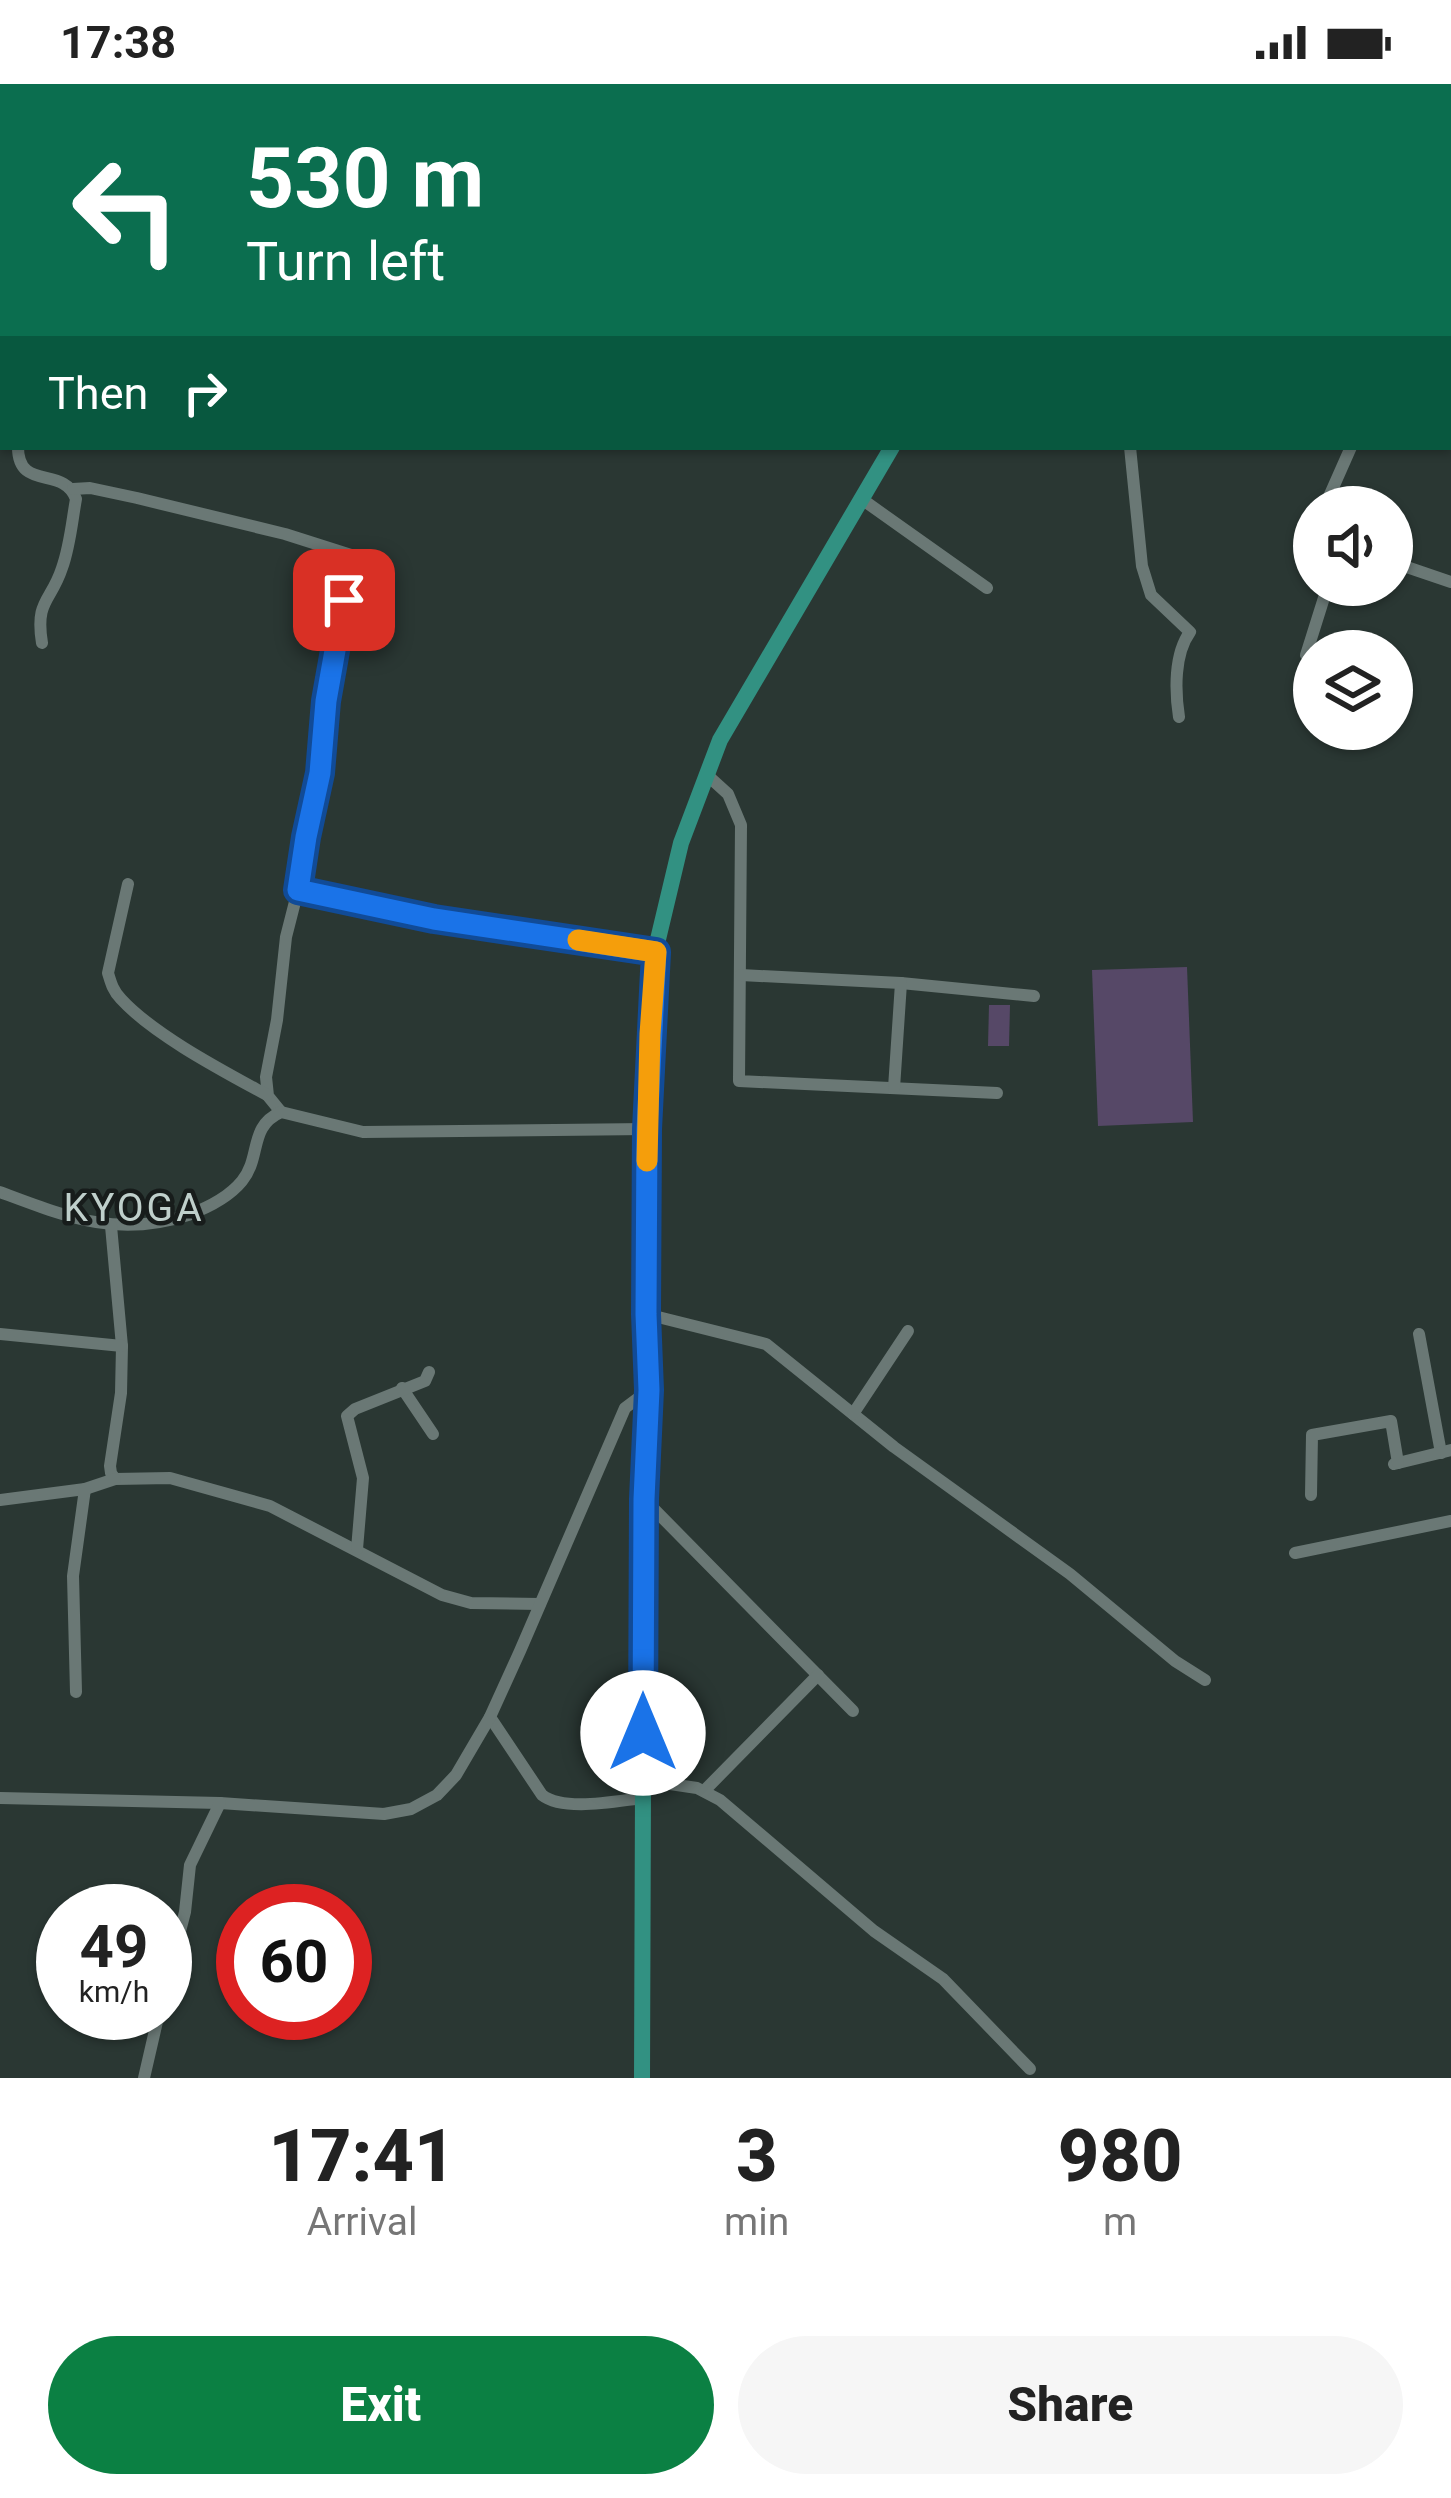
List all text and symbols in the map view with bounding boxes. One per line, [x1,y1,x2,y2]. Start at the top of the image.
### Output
text: 17:38 [60,16,176,69]
text: 530 m [246,129,484,228]
icon: left [48,132,204,288]
text: Turn left [246,230,445,293]
icon: right [172,360,238,426]
text: Then [48,367,148,420]
map controls [1293,486,1413,750]
button: sound [1293,486,1413,606]
pin [293,549,395,651]
icon: arrive [311,567,377,633]
button: layers [1293,630,1413,750]
district label: KYOGA [63,1185,205,1231]
position arrow [580,1670,706,1796]
speed limit sign: 60 [216,1884,372,2040]
text: 49 [80,1911,148,1982]
text: km/h [79,1974,149,2009]
text: 17:41 [269,2114,456,2199]
text: 3 [736,2114,777,2199]
text: 980 [1058,2114,1182,2199]
text: Arrival [307,2199,417,2245]
text: min [724,2199,789,2245]
text: m [1103,2199,1137,2245]
button: Exit [48,2336,714,2474]
button: Share [738,2336,1403,2474]

